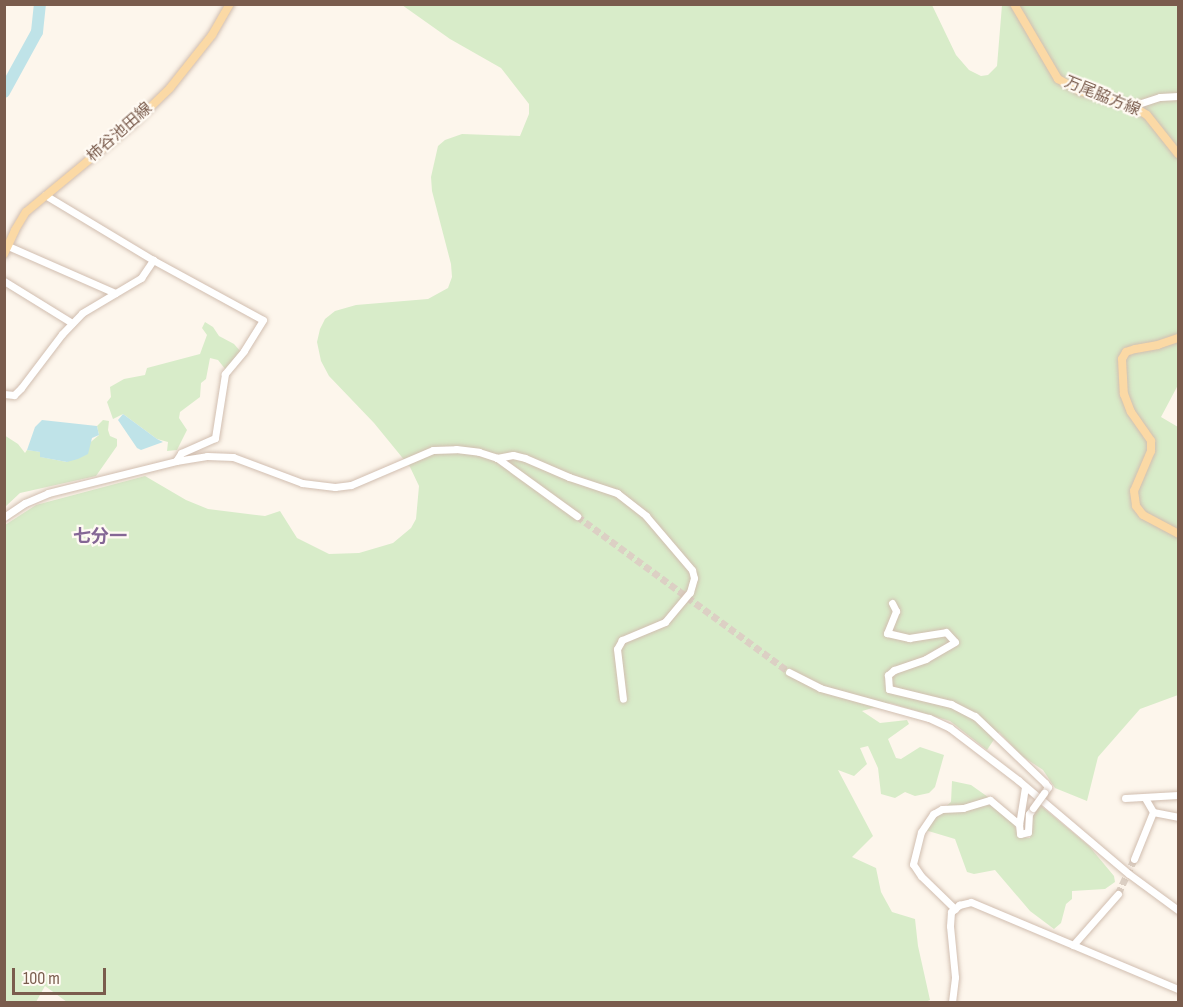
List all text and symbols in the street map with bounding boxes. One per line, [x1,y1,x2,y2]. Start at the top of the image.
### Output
street label: 万尾脇方線 [1061,73,1143,121]
street label: 柿谷池田線 [84,100,156,166]
district label: 七分一 [73,526,127,548]
scale bar [15,956,110,994]
text: 100 m [23,968,60,989]

